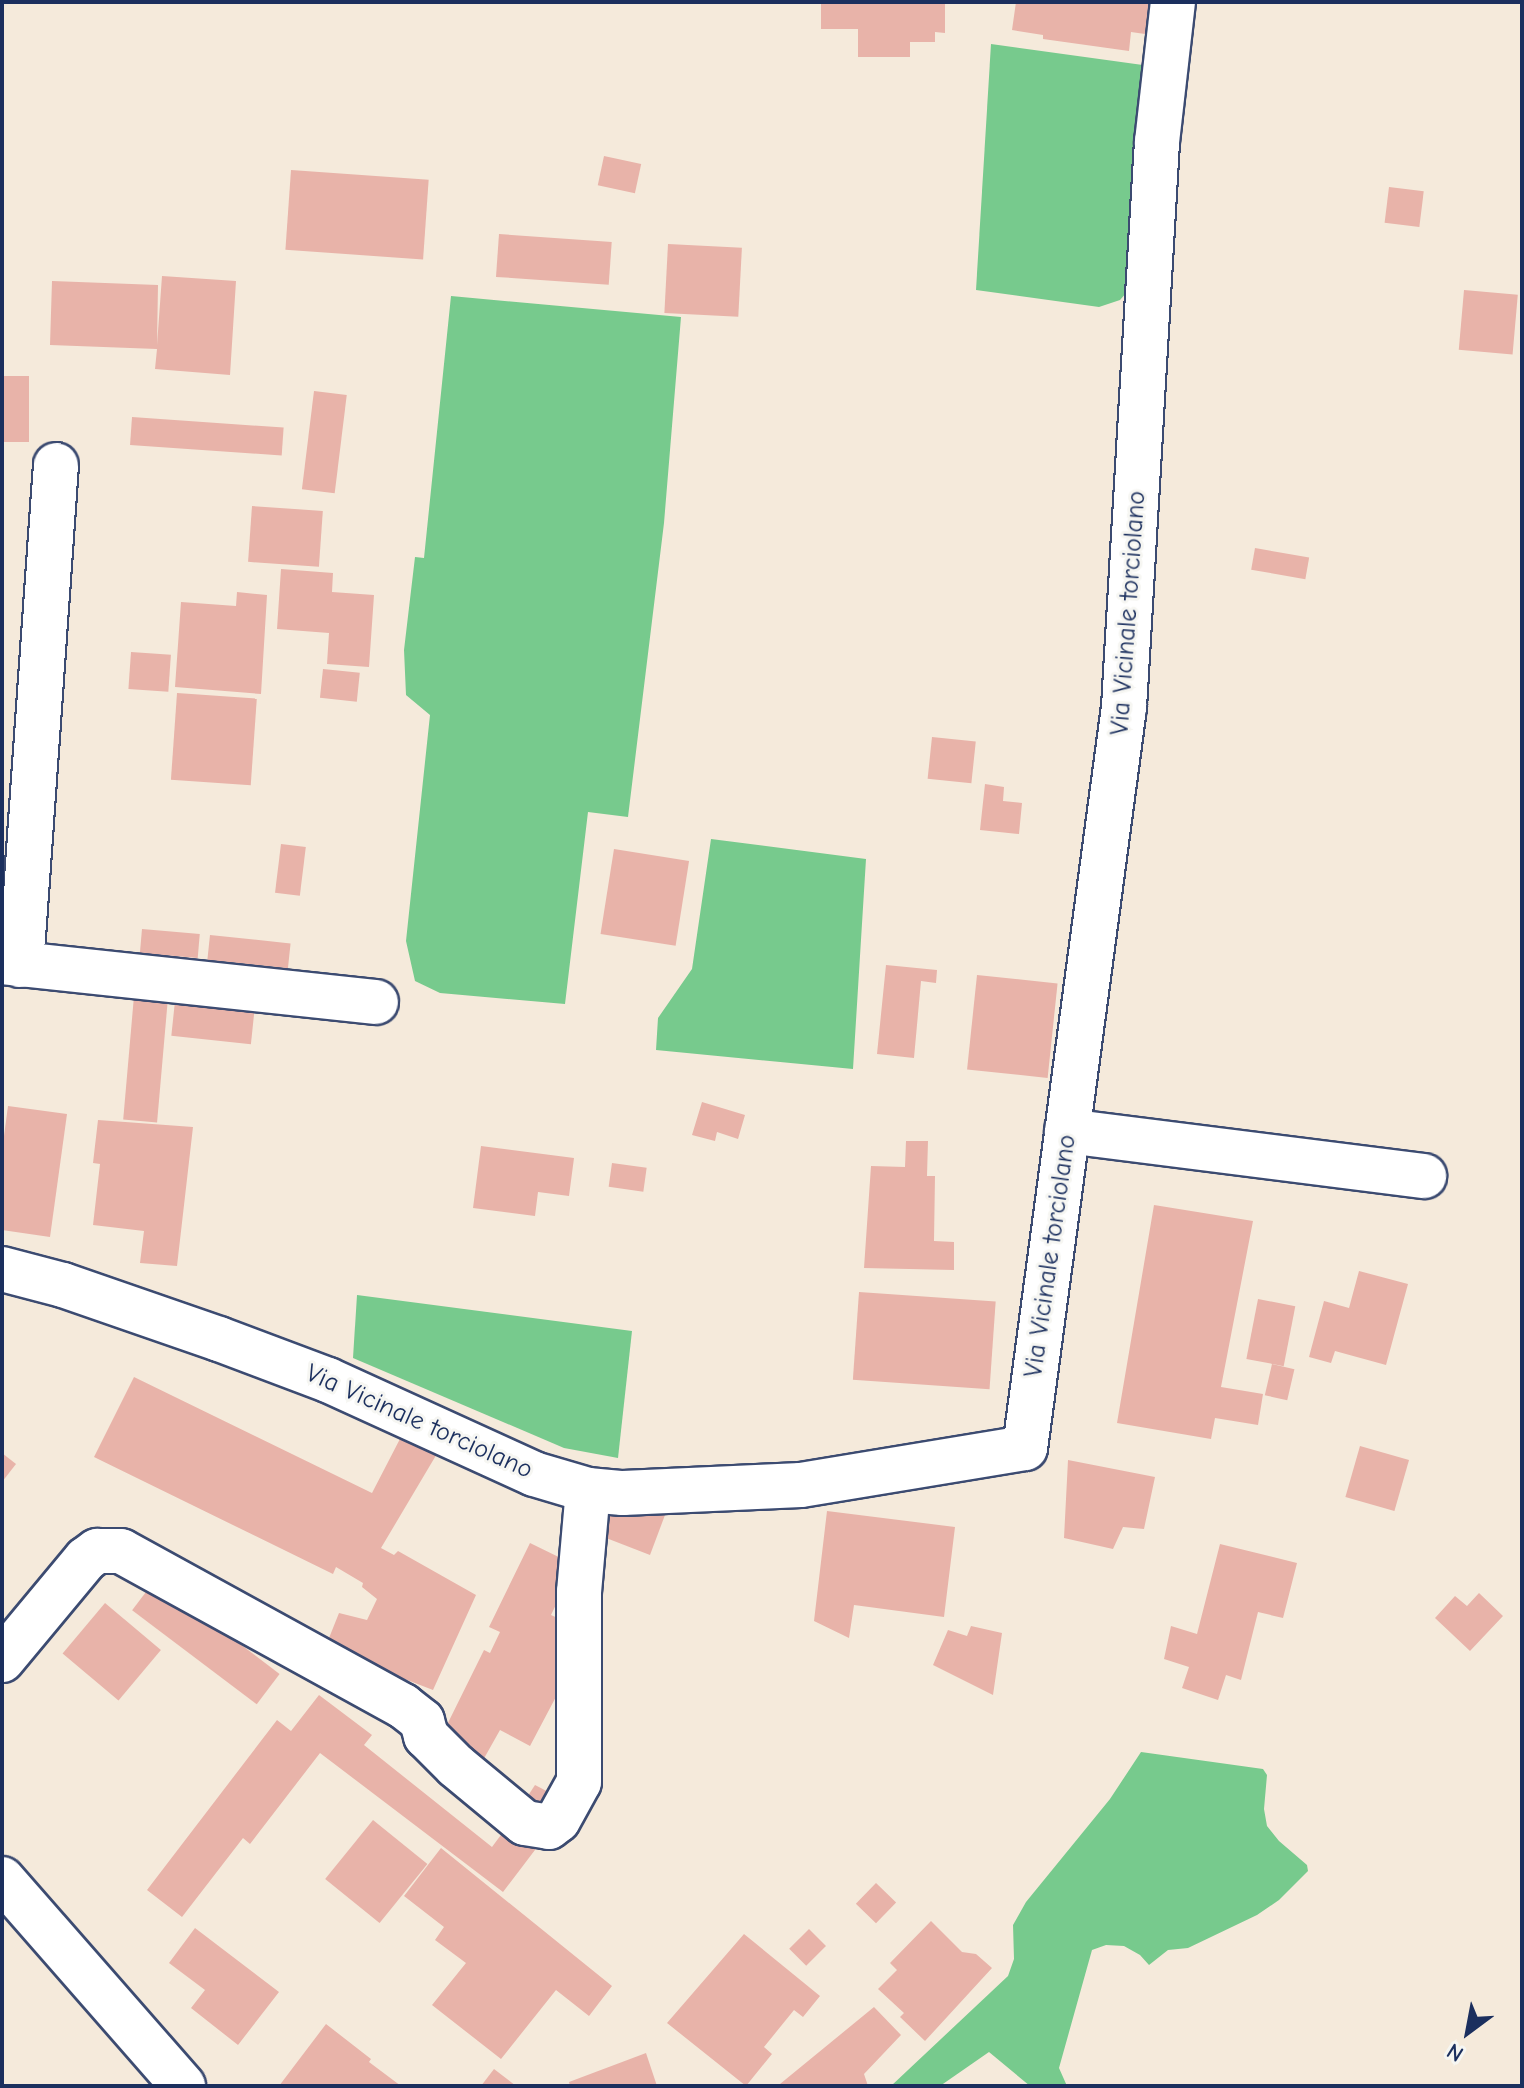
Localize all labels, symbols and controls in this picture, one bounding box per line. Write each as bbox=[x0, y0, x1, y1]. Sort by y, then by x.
street label: Via Vicinale torciolano bbox=[1105, 490, 1153, 736]
street label: Via Vicinale torciolano bbox=[1019, 1133, 1083, 1379]
street label: Via Vicinale torciolano bbox=[301, 1358, 537, 1486]
north arrow bbox=[1428, 1992, 1508, 2072]
text: N bbox=[1442, 2038, 1468, 2067]

